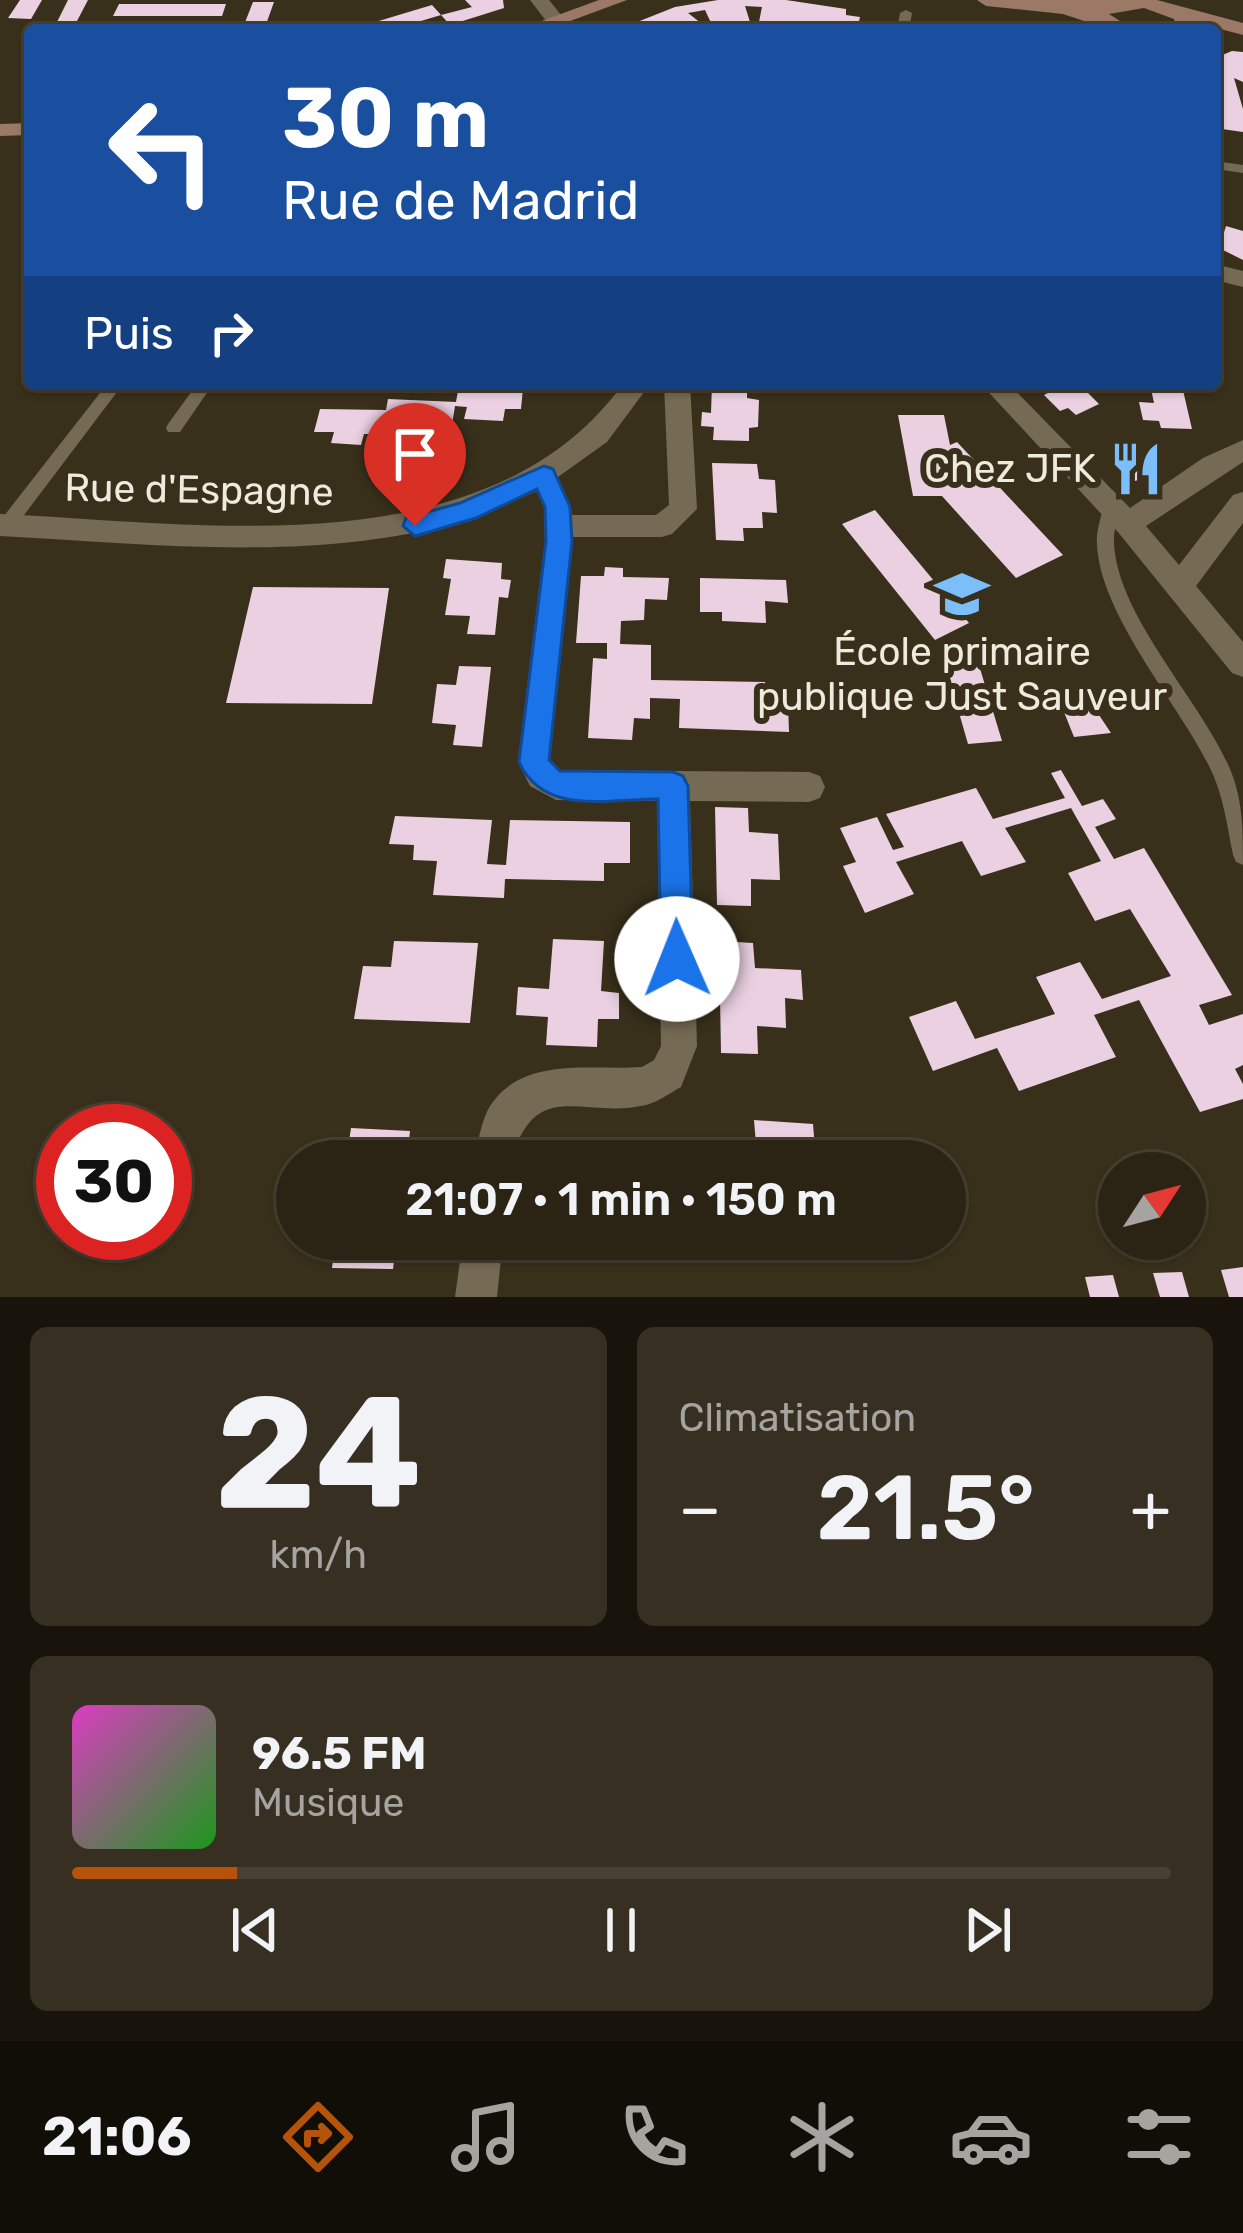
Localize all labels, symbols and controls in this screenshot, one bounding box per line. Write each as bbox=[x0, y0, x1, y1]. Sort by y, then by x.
text: 30 m bbox=[282, 68, 489, 168]
icon: left bbox=[84, 72, 240, 228]
text: Rue de Madrid bbox=[282, 169, 639, 233]
icon: right bbox=[198, 300, 264, 366]
text: Puis bbox=[84, 307, 174, 360]
pin bbox=[364, 403, 466, 526]
icon: arrive bbox=[382, 421, 448, 487]
restaurant icon: Chez JFK bbox=[1107, 440, 1165, 498]
place label: Chez JFK bbox=[924, 446, 1096, 492]
street label: Rue d'Espagne bbox=[64, 465, 334, 515]
school or university icon: École primaire publique Just Sauveur bbox=[933, 565, 991, 623]
place label: École primaire publique Just Sauveur bbox=[757, 629, 1167, 720]
position arrow bbox=[614, 896, 740, 1022]
speed limit sign: 30 bbox=[36, 1104, 192, 1260]
north arrow bbox=[1098, 1152, 1206, 1260]
map controls bbox=[1098, 1152, 1206, 1260]
text: 21:07 · 1 min · 150 m bbox=[405, 1173, 837, 1226]
text: 24 bbox=[215, 1361, 422, 1546]
text: Climatisation bbox=[679, 1395, 916, 1441]
text: 21.5° bbox=[816, 1455, 1035, 1562]
text: − bbox=[679, 1469, 721, 1548]
text: + bbox=[1130, 1469, 1171, 1548]
text: km/h bbox=[270, 1532, 367, 1578]
text: 96.5 FM bbox=[252, 1727, 426, 1780]
text: Musique bbox=[252, 1780, 404, 1826]
icon: previous bbox=[222, 1897, 288, 1963]
icon: pause bbox=[588, 1897, 654, 1963]
icon: next bbox=[955, 1897, 1021, 1963]
icon: directions bbox=[276, 2095, 360, 2179]
icon: music bbox=[444, 2095, 528, 2179]
icon: phone bbox=[612, 2095, 696, 2179]
icon: climate bbox=[780, 2095, 864, 2179]
icon: car bbox=[949, 2095, 1033, 2179]
icon: filters bbox=[1117, 2095, 1201, 2179]
text: 21:06 bbox=[42, 2105, 192, 2169]

